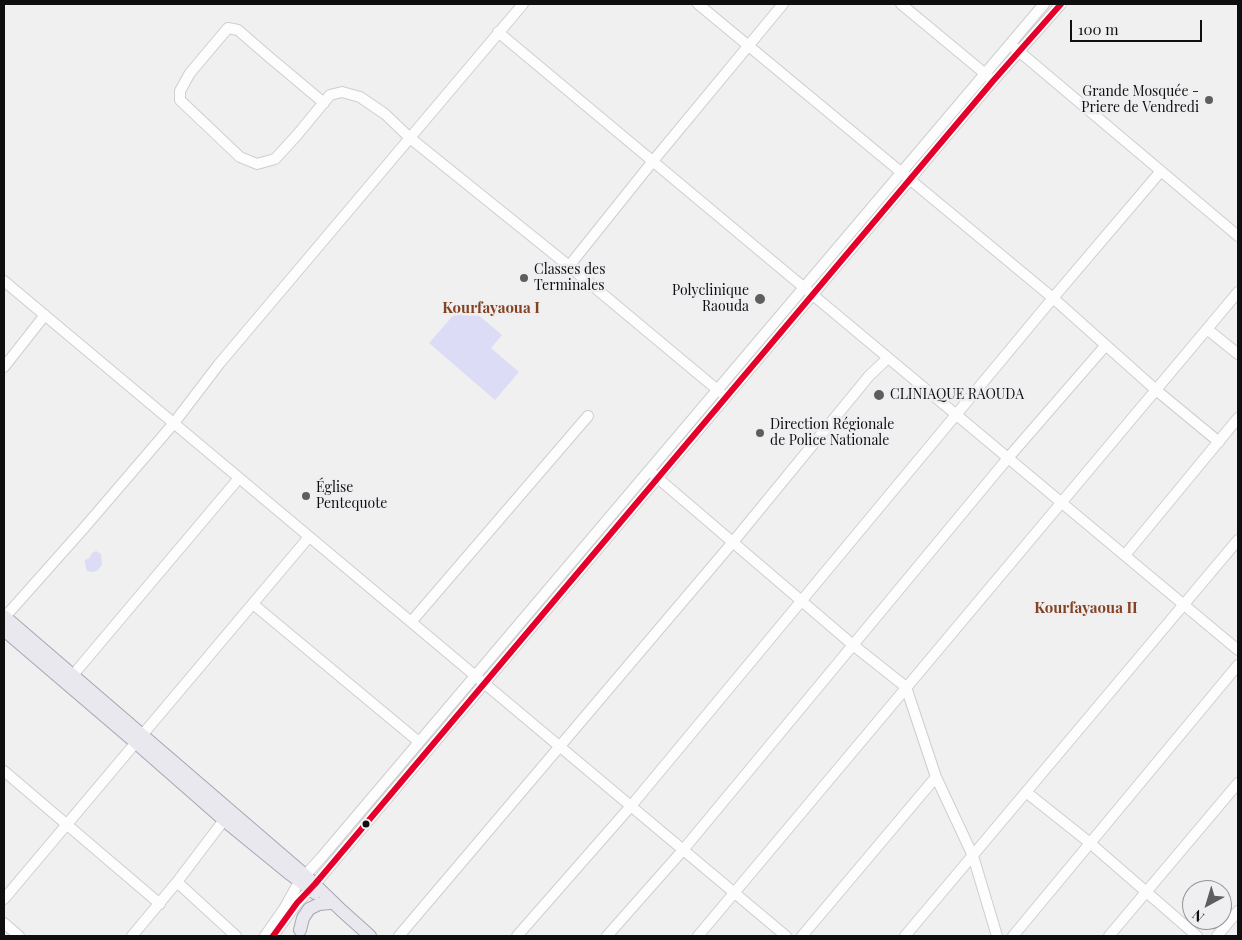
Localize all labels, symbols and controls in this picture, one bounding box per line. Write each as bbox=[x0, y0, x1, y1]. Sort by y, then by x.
scale bar bbox=[1072, 10, 1204, 42]
text: 100 m bbox=[1078, 19, 1119, 39]
place label: Grande Mosquée - Priere de Vendredi bbox=[1081, 84, 1199, 116]
marker: Grande Mosquée - Priere de Vendredi bbox=[1203, 94, 1215, 106]
place label: Classes des Terminales bbox=[534, 262, 605, 294]
marker: Classes des Terminales bbox=[518, 272, 530, 284]
place label: Polyclinique Raouda bbox=[672, 283, 749, 316]
marker: Polyclinique Raouda bbox=[753, 292, 767, 306]
district label: Kourfayaoua I bbox=[442, 299, 540, 317]
place label: CLINIAQUE RAOUDA bbox=[890, 387, 1024, 403]
marker: CLINIAQUE RAOUDA bbox=[872, 388, 886, 402]
place label: Direction Régionale de Police Nationale bbox=[770, 417, 894, 450]
marker: Direction Régionale de Police Nationale bbox=[754, 427, 766, 439]
place label: Église Pentequote bbox=[316, 480, 387, 512]
marker: Église Pentequote bbox=[300, 490, 312, 502]
district label: Kourfayaoua II bbox=[1034, 599, 1138, 617]
unlabelled marker bbox=[361, 819, 371, 829]
north arrow bbox=[1182, 880, 1232, 930]
text: N bbox=[1188, 906, 1208, 927]

